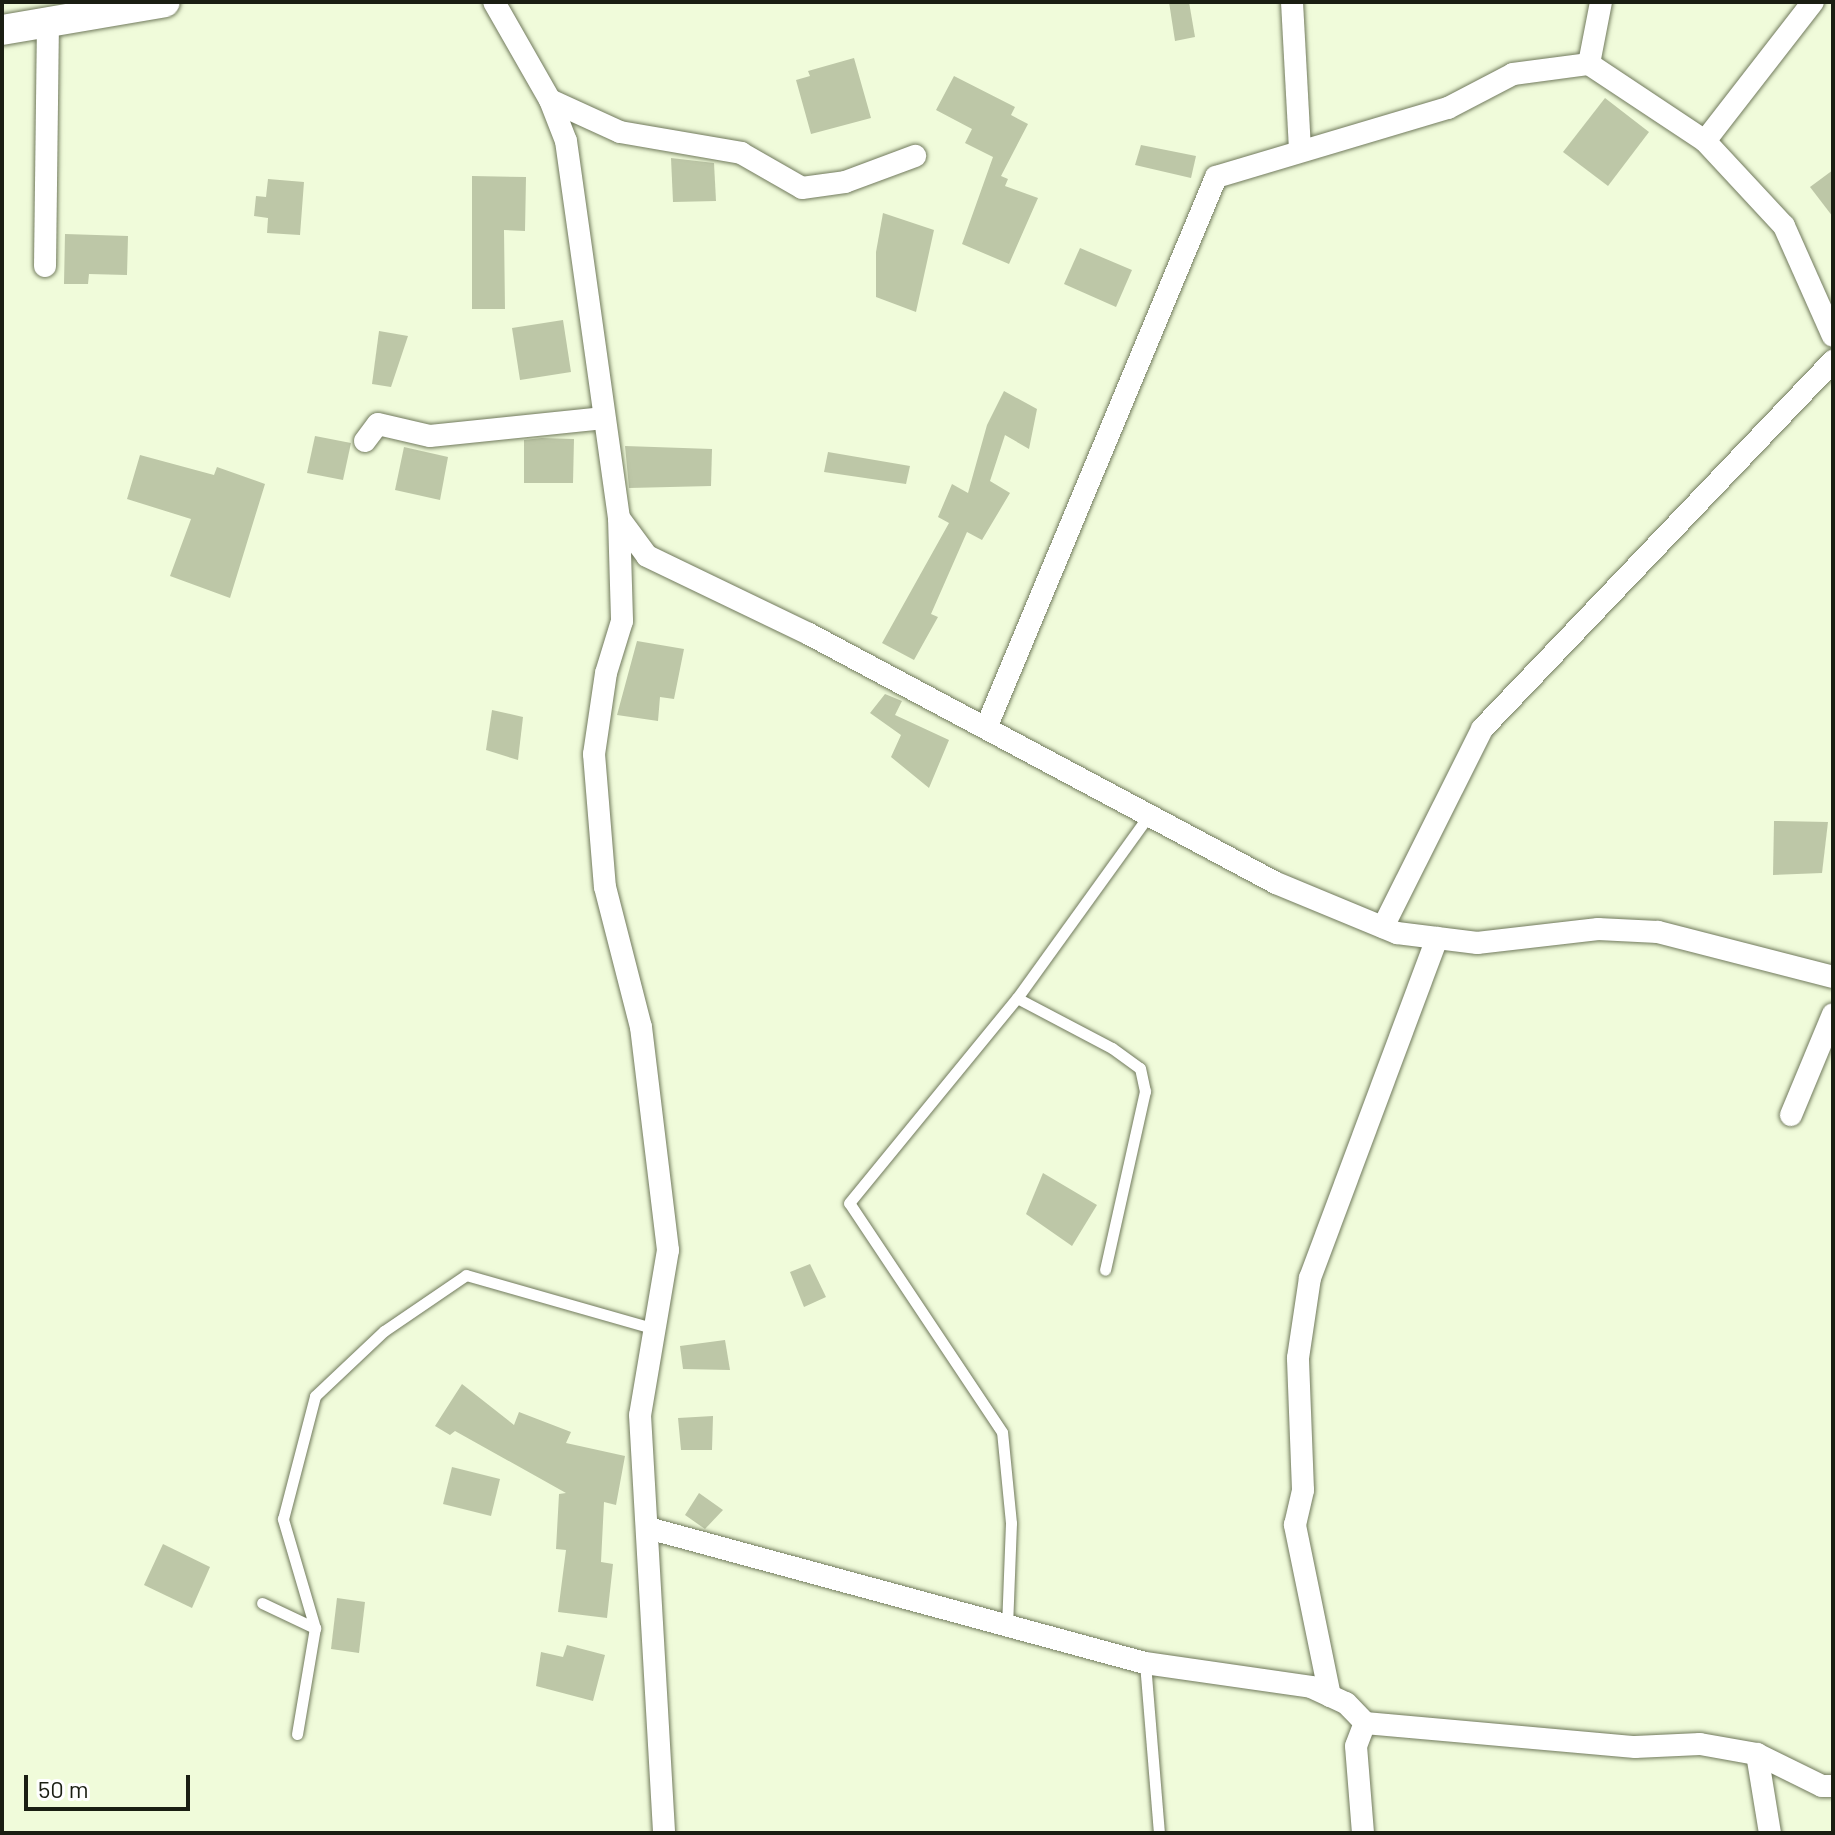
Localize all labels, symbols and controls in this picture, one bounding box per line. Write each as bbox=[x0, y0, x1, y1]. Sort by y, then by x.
scale bar bbox=[28, 1759, 194, 1809]
text: 50 m bbox=[38, 1774, 89, 1803]

